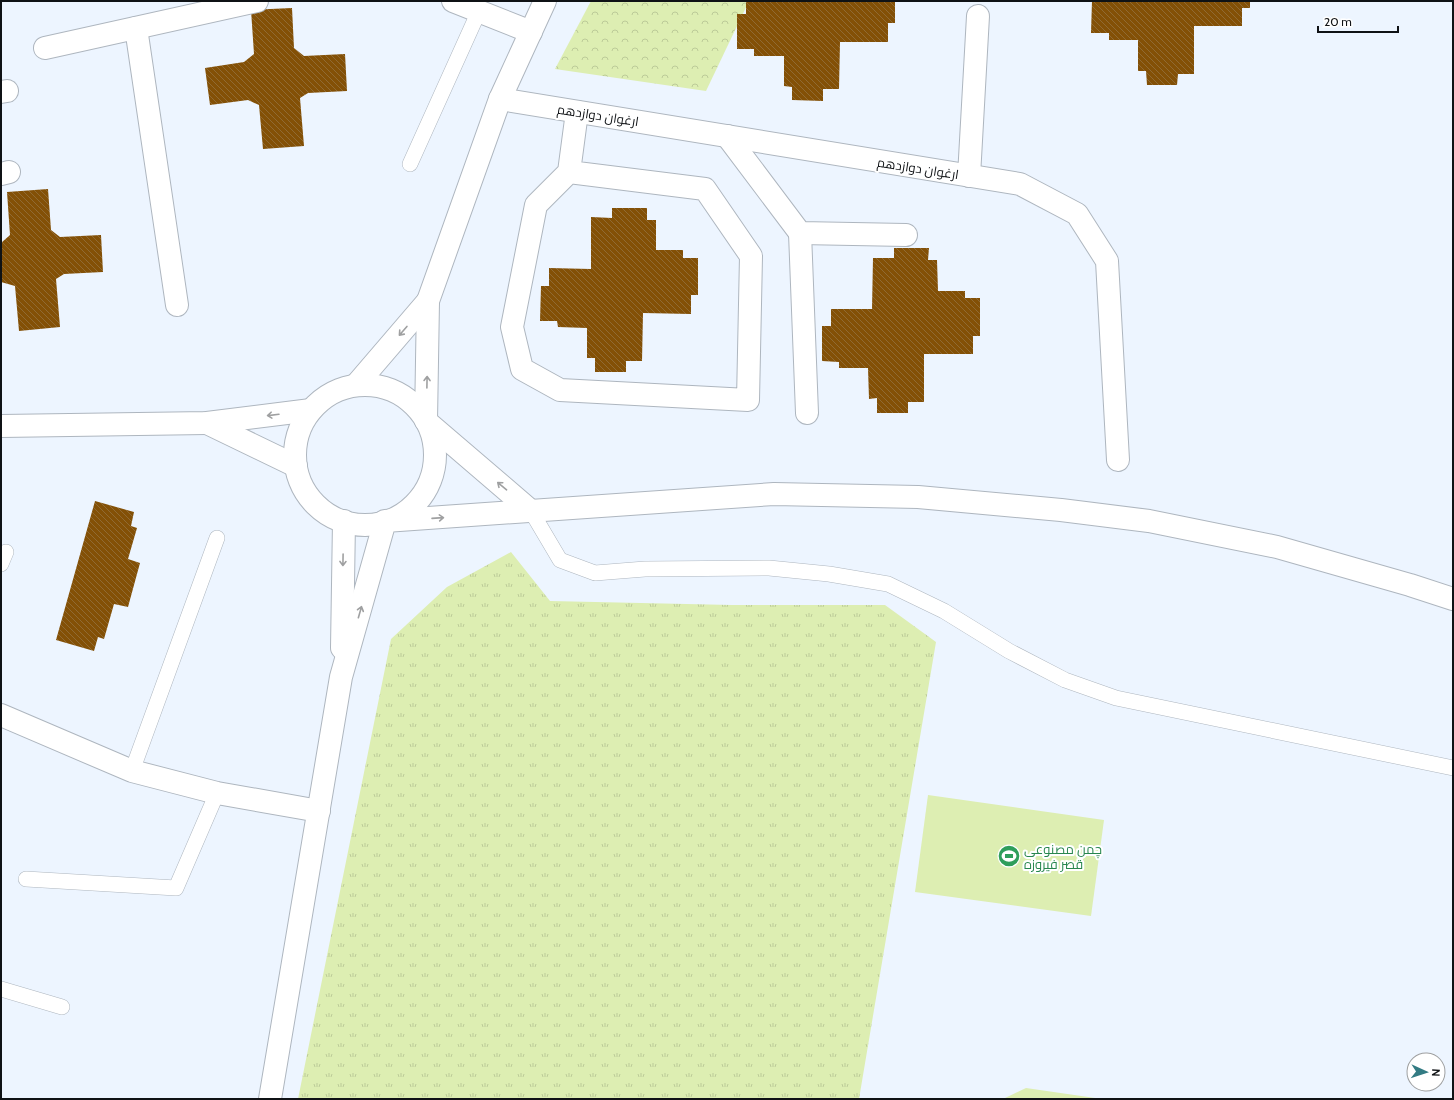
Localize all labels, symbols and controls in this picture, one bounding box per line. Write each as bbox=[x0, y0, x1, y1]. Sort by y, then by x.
scale bar bbox=[1318, 8, 1398, 34]
text: 20 m bbox=[1324, 14, 1352, 29]
street label: ارغوان دوازدهم bbox=[556, 101, 640, 131]
street label: ارغوان دوازدهم bbox=[876, 154, 960, 184]
one-way arrow bbox=[398, 325, 407, 336]
one-way arrow bbox=[423, 376, 431, 389]
one-way arrow bbox=[267, 411, 280, 419]
one-way arrow bbox=[496, 481, 507, 490]
one-way arrow bbox=[431, 514, 444, 521]
one-way arrow bbox=[339, 553, 347, 566]
one-way arrow bbox=[357, 606, 364, 619]
place label: چمن مصنوعی قصر فیروزه bbox=[1024, 841, 1102, 872]
sports icon: چمن مصنوعی قصر فیروزه bbox=[996, 843, 1022, 869]
north arrow bbox=[1406, 1052, 1446, 1092]
text: N bbox=[1429, 1068, 1443, 1077]

